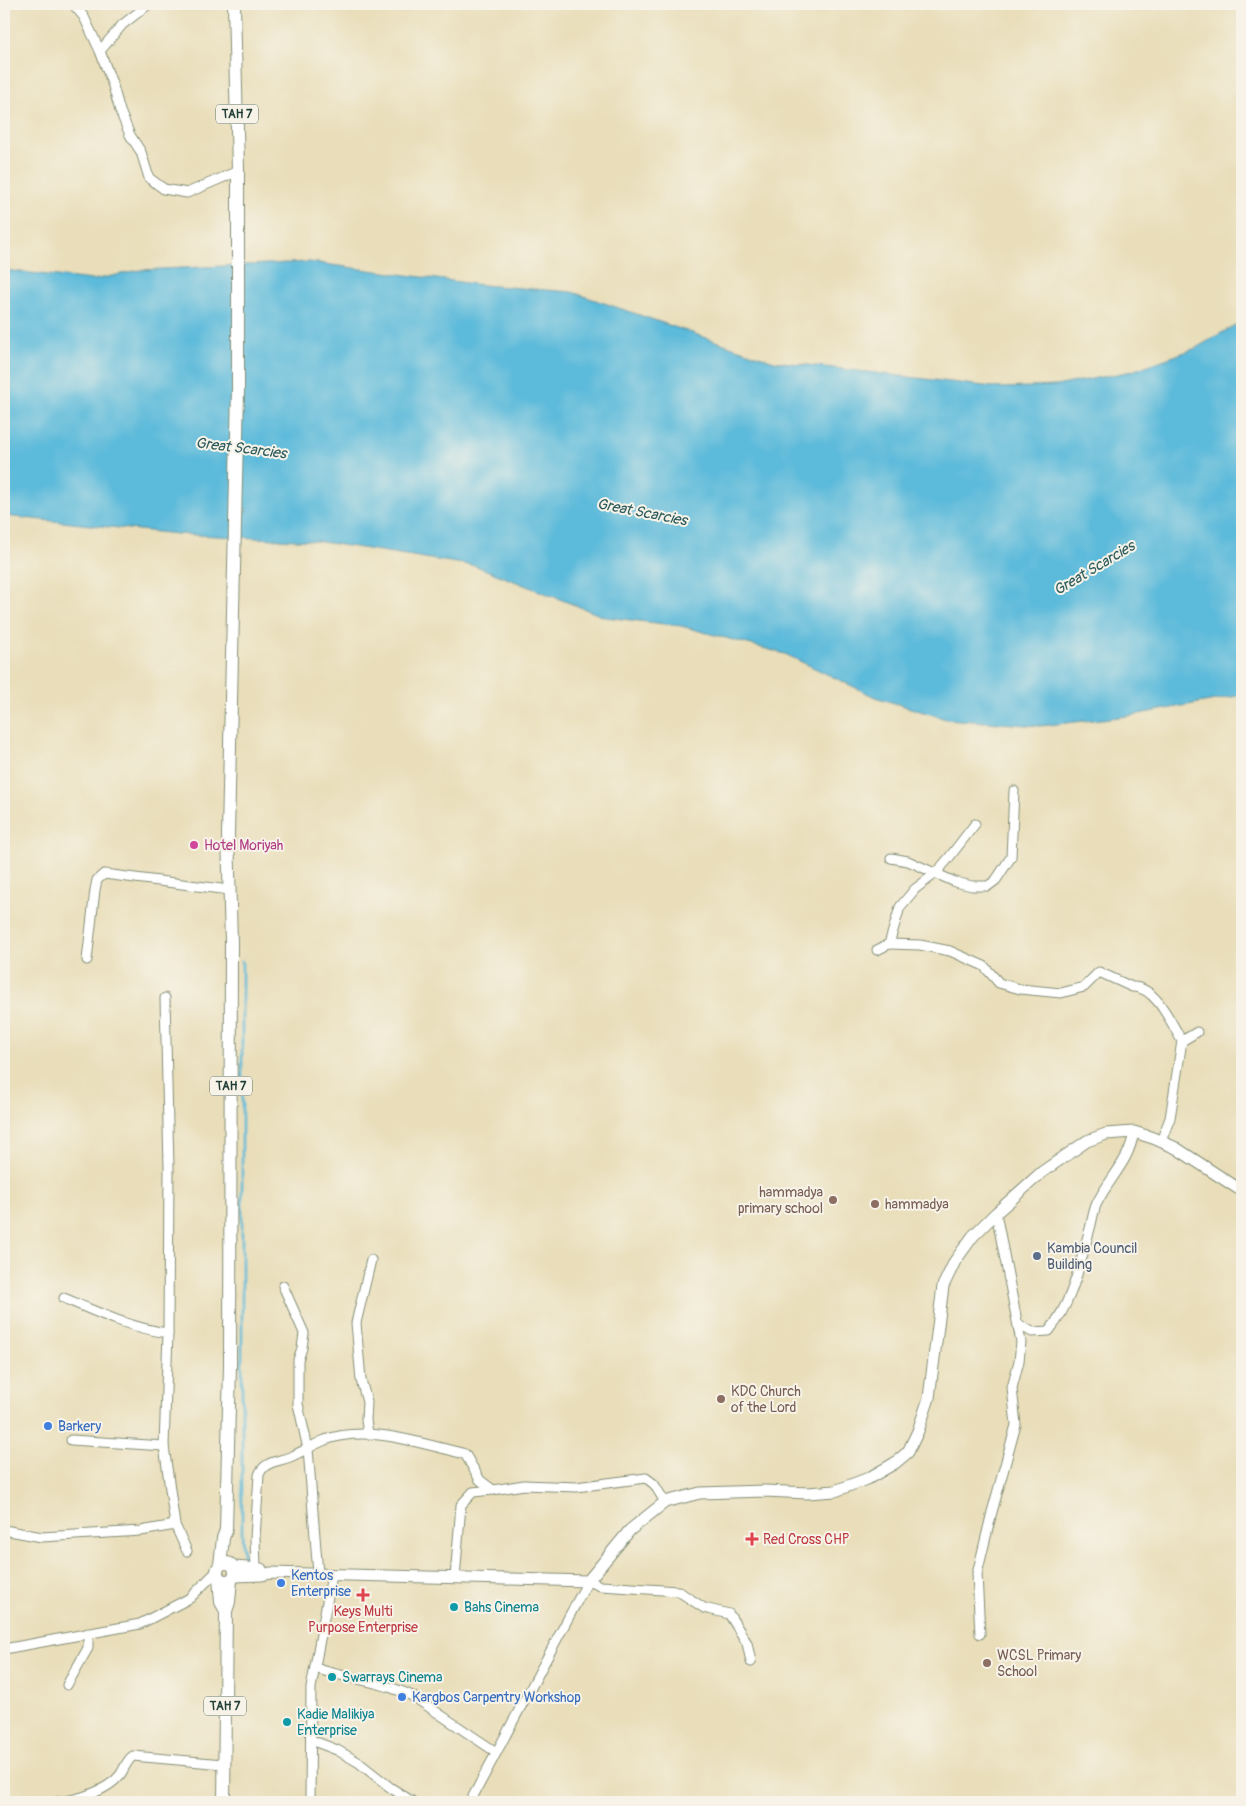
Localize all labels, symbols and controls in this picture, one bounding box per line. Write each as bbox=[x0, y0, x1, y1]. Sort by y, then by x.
road number: TAH 7 bbox=[216, 105, 258, 124]
water label: Great Scarcies bbox=[194, 434, 290, 464]
water label: Great Scarcies bbox=[595, 494, 691, 531]
water label: Great Scarcies bbox=[1050, 536, 1140, 600]
place label: Hotel Moriyah bbox=[204, 837, 283, 854]
marker: Hotel Moriyah bbox=[188, 839, 200, 851]
road number: TAH 7 bbox=[210, 1076, 252, 1096]
place label: hammadya primary school bbox=[738, 1184, 823, 1217]
marker: hammadya primary school bbox=[827, 1194, 839, 1206]
place label: hammadya bbox=[885, 1196, 949, 1213]
marker: hammadya bbox=[869, 1198, 881, 1210]
place label: Kambia Council Building bbox=[1047, 1240, 1137, 1273]
marker: Kambia Council Building bbox=[1031, 1250, 1043, 1262]
place label: KDC Church of the Lord bbox=[731, 1383, 801, 1416]
marker: KDC Church of the Lord bbox=[715, 1393, 727, 1405]
place label: Barkery bbox=[58, 1418, 101, 1435]
marker: Barkery bbox=[42, 1420, 54, 1432]
place label: Red Cross CHP bbox=[763, 1531, 850, 1548]
marker: Red Cross CHP bbox=[745, 1532, 759, 1546]
place label: Kentos Enterprise bbox=[291, 1567, 351, 1600]
marker: Kentos Enterprise bbox=[275, 1577, 287, 1589]
marker: Keys Multi Purpose Enterprise bbox=[357, 1589, 369, 1601]
place label: Bahs Cinema bbox=[464, 1599, 539, 1616]
marker: Bahs Cinema bbox=[448, 1601, 460, 1613]
place label: Keys Multi Purpose Enterprise bbox=[308, 1603, 418, 1636]
place label: WCSL Primary School bbox=[997, 1647, 1081, 1680]
marker: WCSL Primary School bbox=[981, 1657, 993, 1669]
place label: Swarrays Cinema bbox=[342, 1669, 443, 1686]
marker: Swarrays Cinema bbox=[326, 1671, 338, 1683]
place label: Kargbos Carpentry Workshop bbox=[412, 1689, 581, 1706]
marker: Kargbos Carpentry Workshop bbox=[396, 1691, 408, 1703]
road number: TAH 7 bbox=[204, 1696, 246, 1715]
place label: Kadie Malikiya Enterprise bbox=[297, 1706, 374, 1739]
marker: Kadie Malikiya Enterprise bbox=[281, 1716, 293, 1728]

